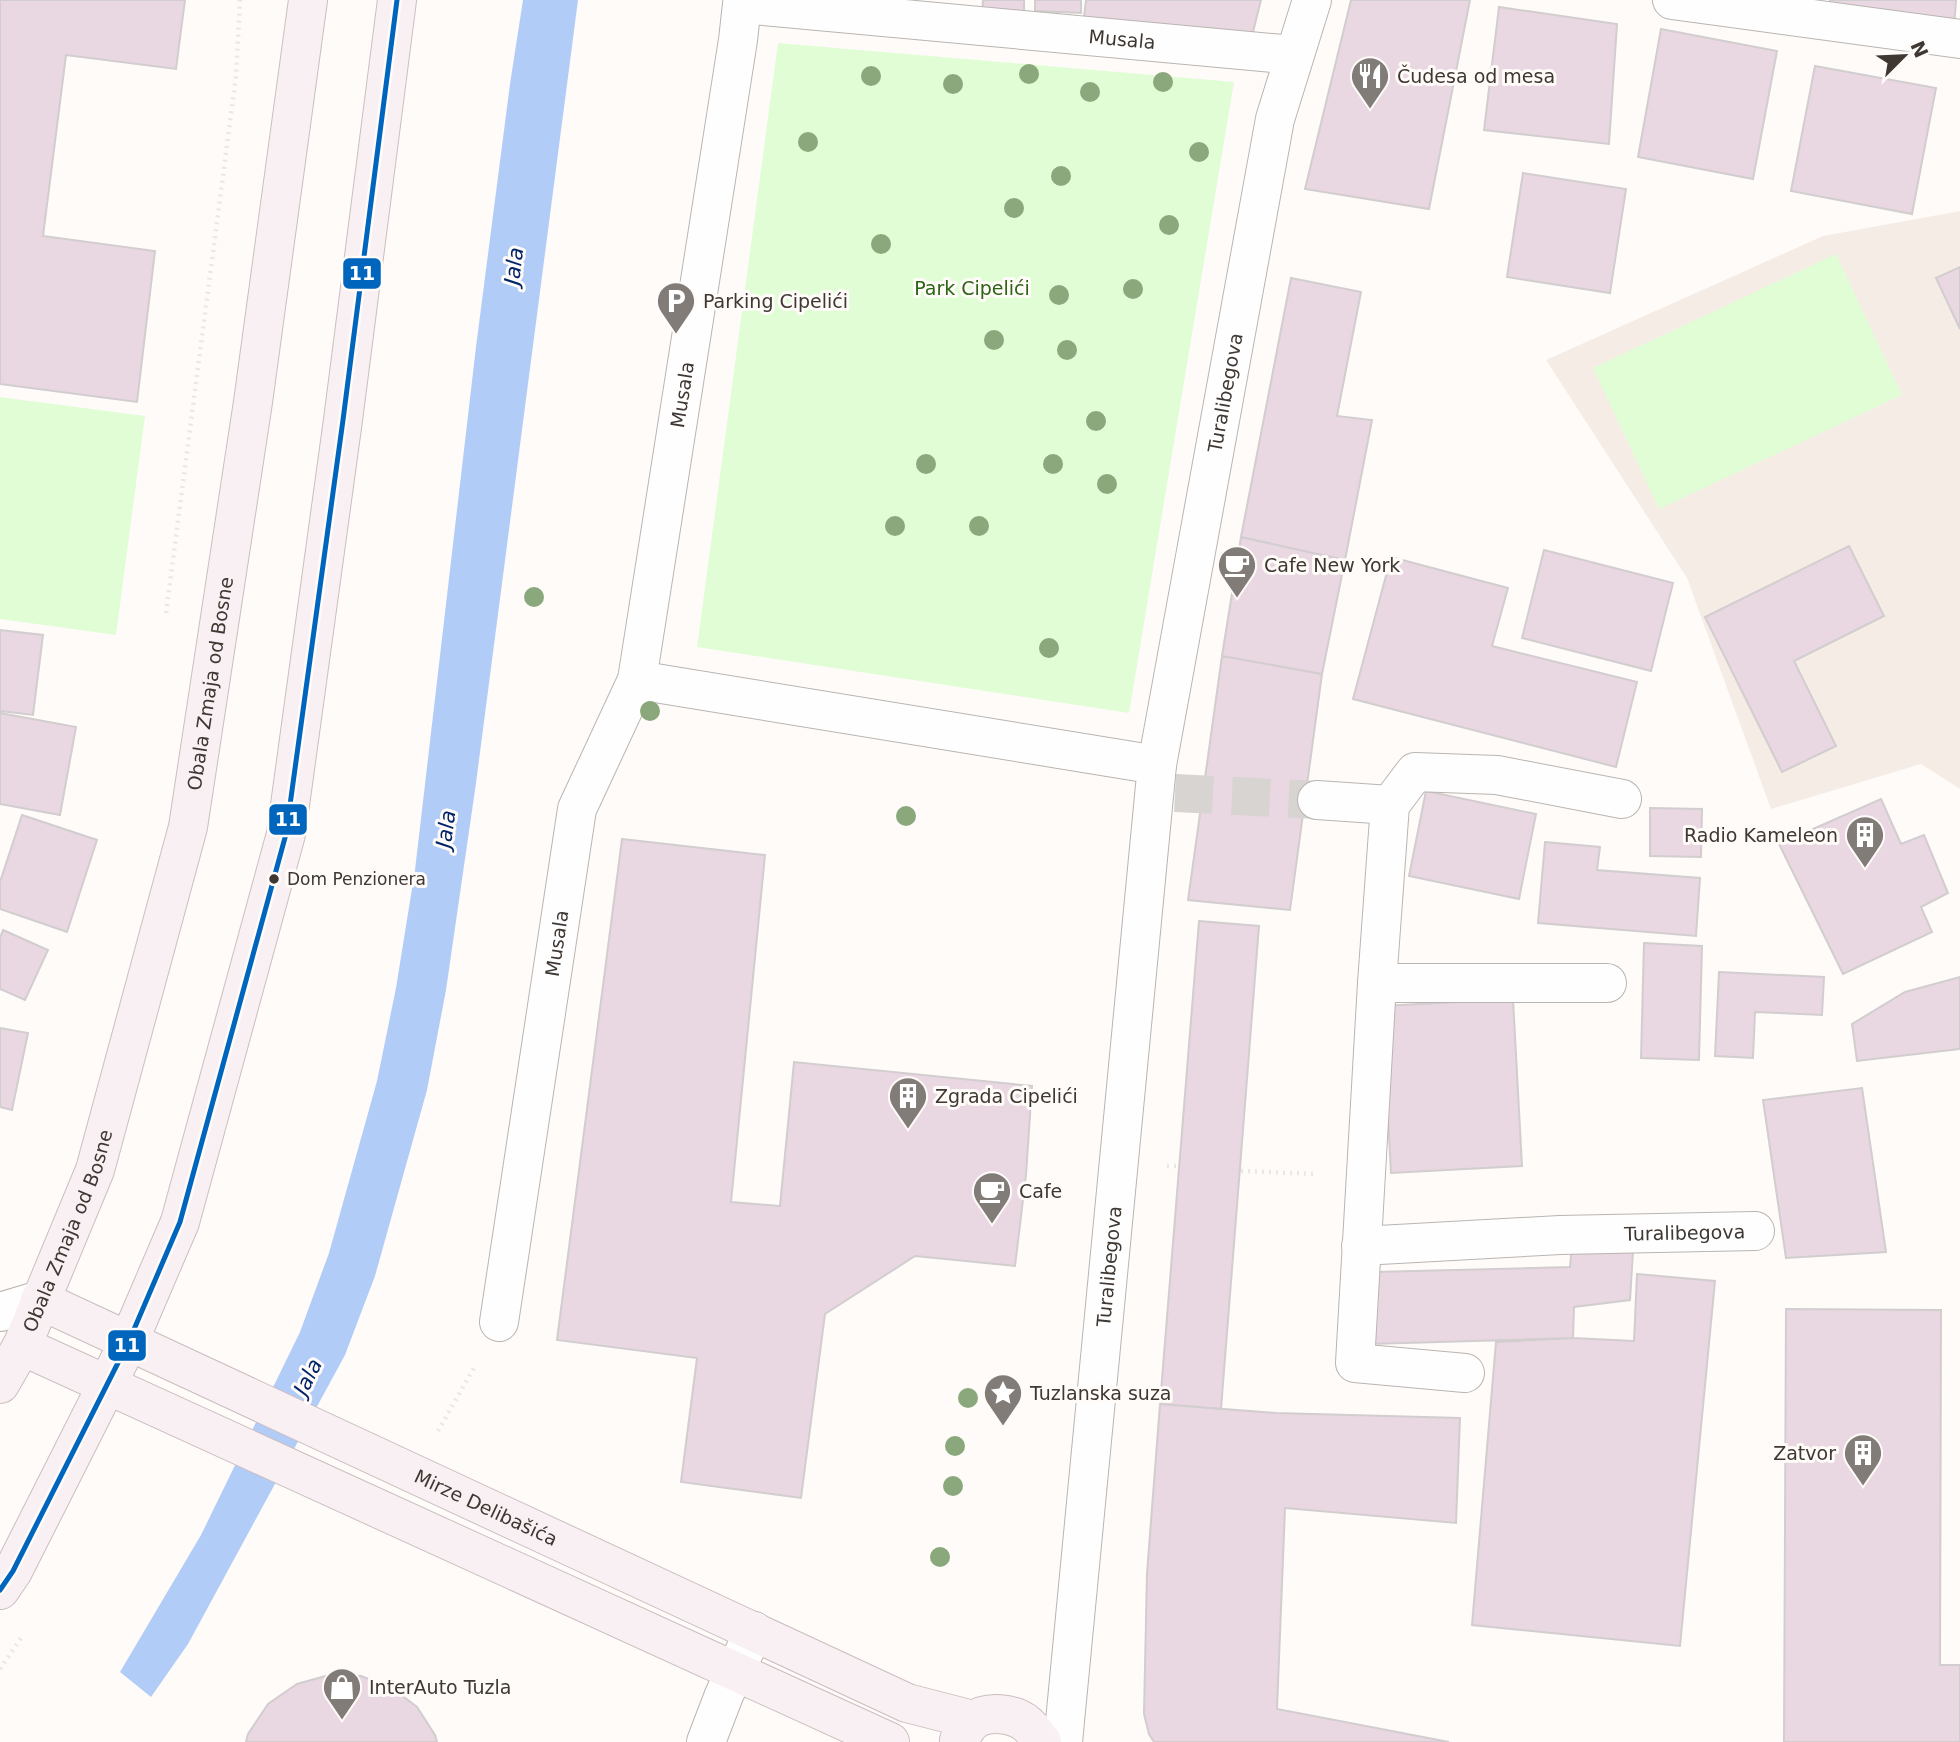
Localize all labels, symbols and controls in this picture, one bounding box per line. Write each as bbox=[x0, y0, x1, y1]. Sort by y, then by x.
north arrow bbox=[1869, 21, 1939, 91]
street label: Musala bbox=[1088, 25, 1156, 53]
text: N bbox=[1906, 37, 1933, 61]
restaurant icon: Čudesa od mesa bbox=[1349, 55, 1391, 110]
place label: Čudesa od mesa bbox=[1397, 64, 1555, 87]
water label: Jala bbox=[499, 246, 528, 290]
line badge: 11 bbox=[342, 257, 382, 290]
text: 11 bbox=[349, 262, 375, 284]
park label: Park Cipelići bbox=[914, 277, 1030, 299]
parking icon: Parking Cipelići bbox=[655, 280, 697, 335]
place label: Parking Cipelići bbox=[703, 290, 848, 312]
street label: Turalibegova bbox=[1203, 331, 1247, 455]
street label: Musala bbox=[666, 360, 698, 429]
cafe icon: Cafe New York bbox=[1216, 544, 1258, 599]
place label: Cafe New York bbox=[1264, 554, 1400, 576]
street label: Obala Zmaja od Bosne bbox=[183, 575, 237, 792]
line badge: 11 bbox=[268, 803, 308, 836]
text: 11 bbox=[275, 808, 301, 830]
water label: Jala bbox=[431, 809, 461, 853]
building icon: Radio Kameleon bbox=[1844, 814, 1886, 869]
place label: Radio Kameleon bbox=[1684, 824, 1838, 846]
place label: Dom Penzionera bbox=[287, 869, 426, 889]
marker: Dom Penzionera bbox=[267, 872, 281, 886]
street label: Musala bbox=[541, 909, 572, 978]
building icon: Zgrada Cipelići bbox=[887, 1075, 929, 1130]
place label: Zgrada Cipelići bbox=[935, 1085, 1078, 1107]
street label: Obala Zmaja od Bosne bbox=[18, 1127, 116, 1335]
cafe icon: Cafe bbox=[971, 1170, 1013, 1225]
place label: Cafe bbox=[1019, 1180, 1062, 1202]
street label: Turalibegova bbox=[1092, 1205, 1126, 1329]
street label: Turalibegova bbox=[1623, 1220, 1745, 1245]
line badge: 11 bbox=[107, 1329, 147, 1362]
text: 11 bbox=[114, 1334, 140, 1356]
water label: Jala bbox=[287, 1355, 327, 1403]
place icon: Tuzlanska suza bbox=[982, 1372, 1024, 1427]
place label: Tuzlanska suza bbox=[1029, 1382, 1172, 1404]
building icon: Zatvor bbox=[1842, 1432, 1884, 1487]
place label: Zatvor bbox=[1773, 1442, 1836, 1464]
street label: Mirze Delibašića bbox=[411, 1465, 561, 1550]
shop icon: InterAuto Tuzla bbox=[321, 1666, 363, 1721]
place label: InterAuto Tuzla bbox=[369, 1676, 511, 1698]

